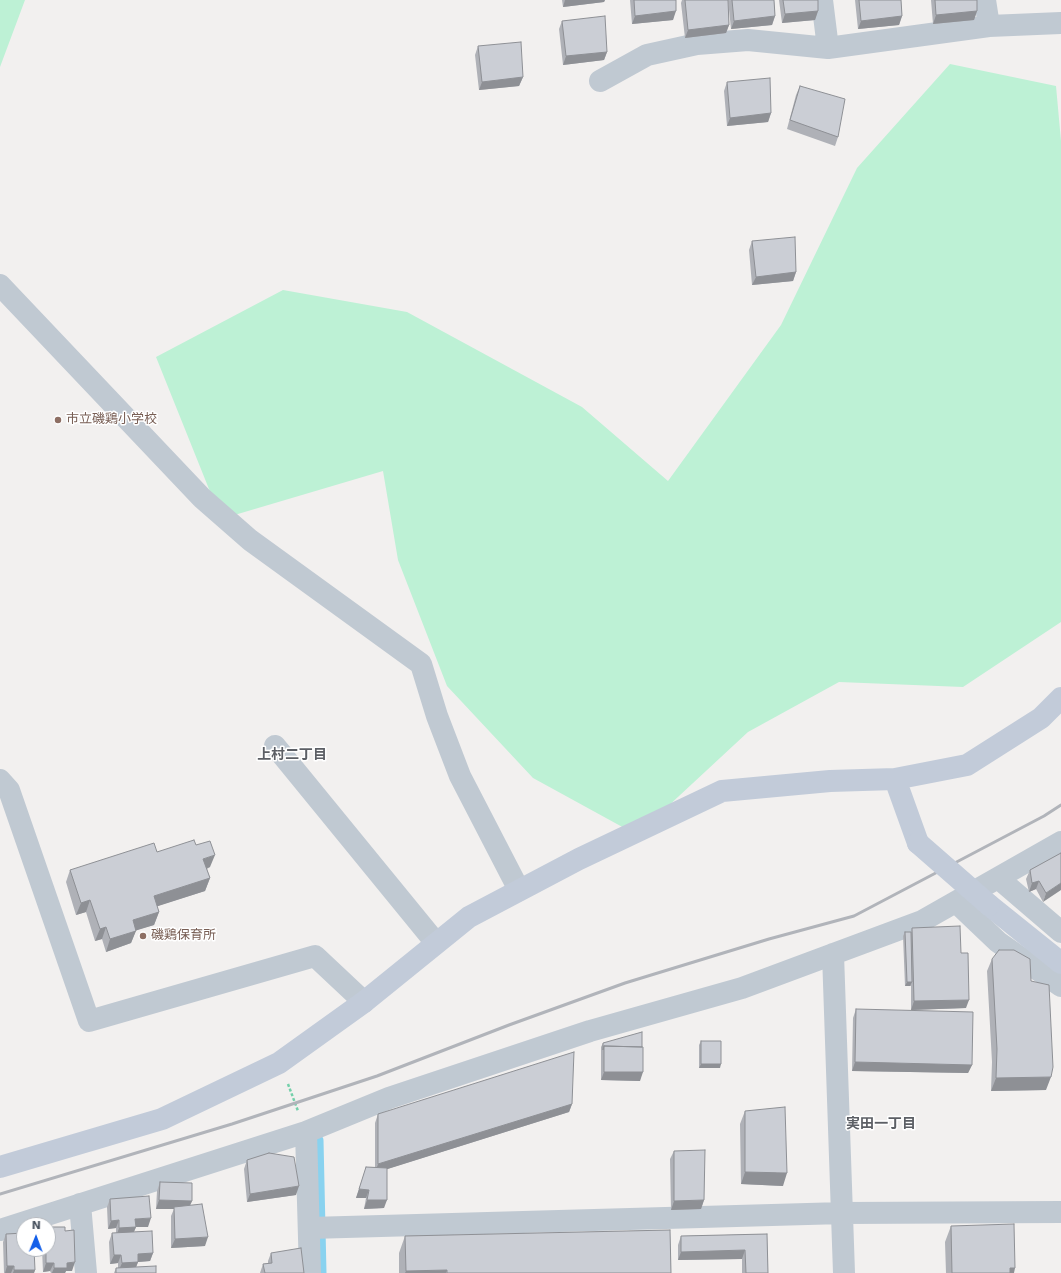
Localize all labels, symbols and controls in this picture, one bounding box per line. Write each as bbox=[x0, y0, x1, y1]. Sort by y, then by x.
place label: 市立磯鶏小学校 bbox=[66, 412, 157, 428]
marker: 市立磯鶏小学校 bbox=[53, 415, 63, 425]
district label: 上村二丁目 bbox=[257, 747, 327, 763]
place label: 磯鶏保育所 bbox=[151, 928, 216, 944]
marker: 磯鶏保育所 bbox=[138, 931, 148, 941]
district label: 実田一丁目 bbox=[846, 1116, 916, 1132]
north arrow bbox=[16, 1217, 56, 1257]
text: N bbox=[31, 1219, 41, 1232]

